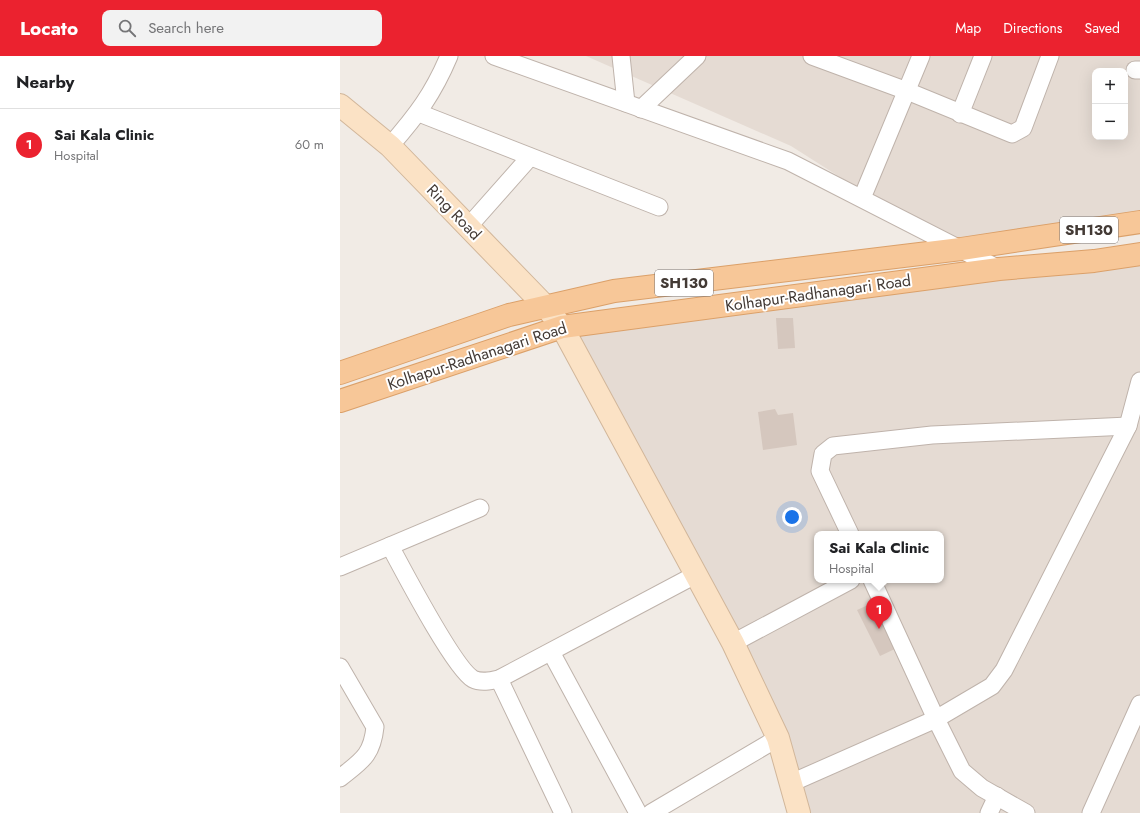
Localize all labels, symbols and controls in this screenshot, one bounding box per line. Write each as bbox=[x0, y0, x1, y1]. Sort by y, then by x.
search box bbox=[102, 10, 382, 46]
text: Locato bbox=[20, 15, 78, 42]
icon: search bbox=[116, 17, 138, 39]
text: Search here bbox=[148, 17, 224, 39]
text: Map bbox=[955, 18, 981, 38]
text: Directions bbox=[1003, 18, 1063, 38]
text: Saved bbox=[1085, 18, 1120, 38]
map controls bbox=[1092, 68, 1128, 140]
button: + bbox=[1092, 68, 1128, 104]
text: Nearby bbox=[16, 70, 74, 94]
button: − bbox=[1092, 104, 1128, 140]
text: Sai Kala Clinic bbox=[54, 124, 154, 146]
text: 1 bbox=[26, 135, 32, 154]
text: 60 m bbox=[295, 135, 324, 154]
text: Hospital bbox=[54, 146, 99, 165]
street label: Ring Road bbox=[421, 179, 487, 245]
road number: SH130 bbox=[1060, 217, 1118, 243]
street label: Kolhapur-Radhanagari Road bbox=[724, 269, 912, 317]
road number: SH130 bbox=[655, 270, 713, 296]
street label: Kolhapur-Radhanagari Road bbox=[384, 316, 570, 396]
your location bbox=[782, 507, 802, 527]
popup bbox=[814, 531, 944, 583]
text: Sai Kala Clinic bbox=[829, 537, 929, 559]
text: Hospital bbox=[829, 559, 874, 578]
pin: 1 bbox=[866, 596, 892, 629]

